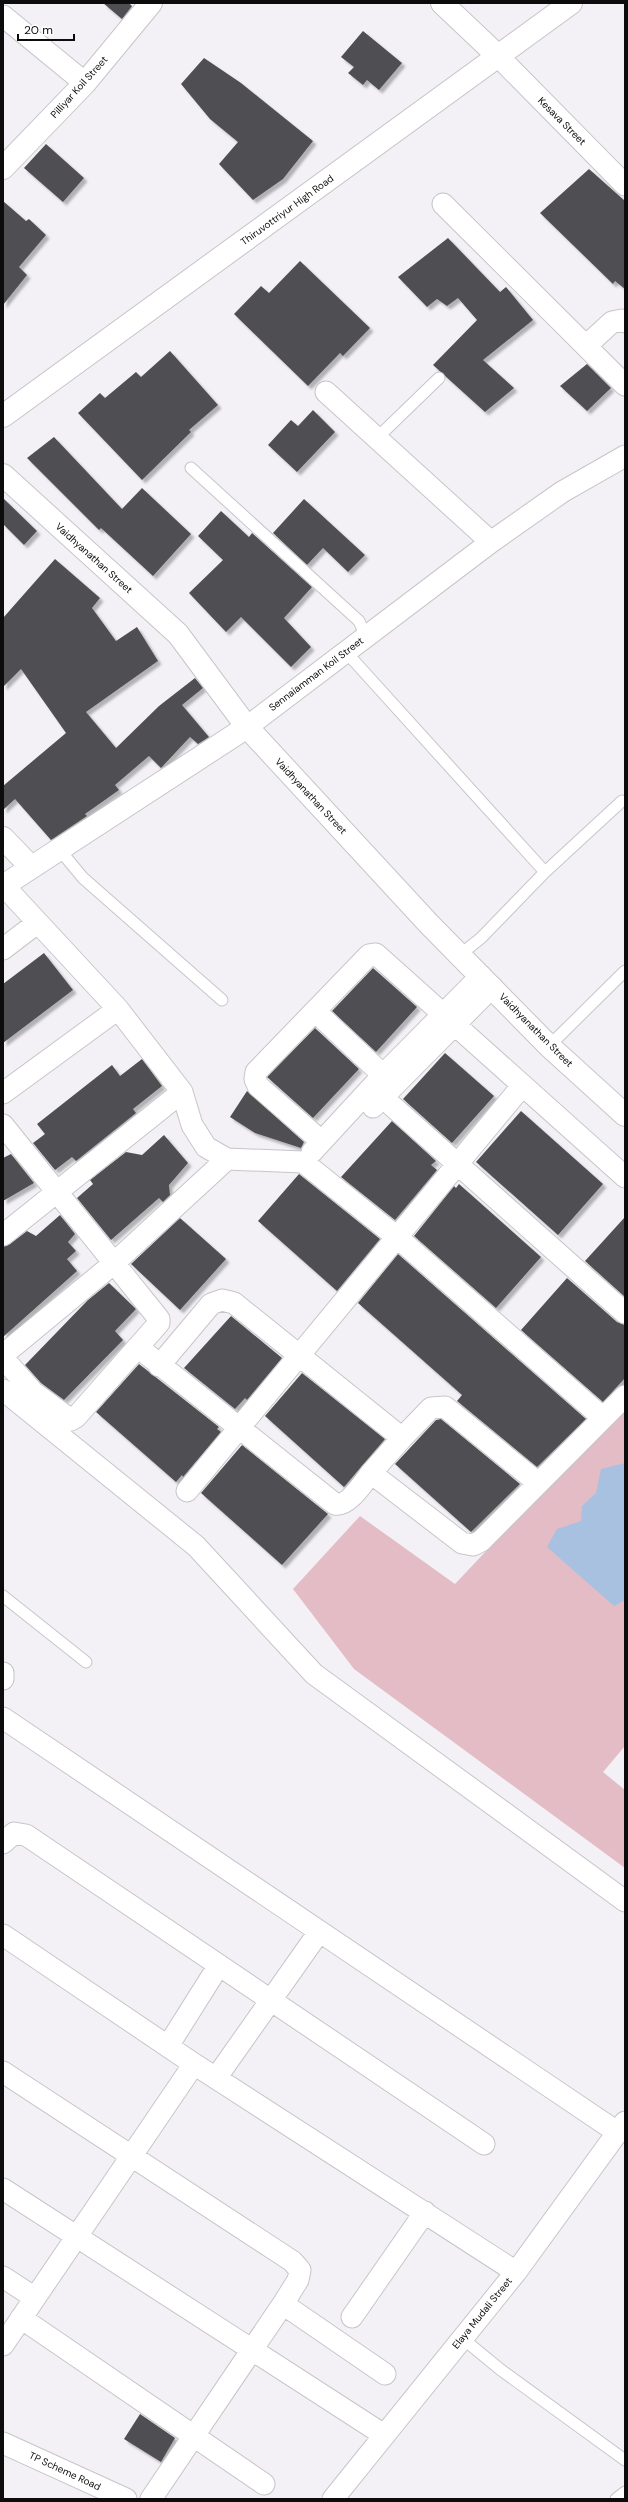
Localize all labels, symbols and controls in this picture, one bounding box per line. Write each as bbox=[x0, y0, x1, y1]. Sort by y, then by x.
scale bar bbox=[18, 16, 74, 42]
text: 20 m bbox=[24, 22, 53, 38]
street label: Pilliyar Koil Street bbox=[48, 53, 110, 121]
street label: Kesava Street bbox=[535, 94, 589, 148]
street label: Thiruvottriyur High Road bbox=[238, 172, 336, 248]
street label: Vaidhyanathan Street bbox=[53, 520, 135, 596]
street label: Sennaiamman Koil Street bbox=[266, 634, 366, 714]
street label: Vaidhyanathan Street bbox=[272, 755, 350, 837]
street label: Vaidhyanathan Street bbox=[496, 990, 576, 1070]
street label: Elaya Mudali Street bbox=[449, 2275, 515, 2351]
street label: TP Scheme Road bbox=[27, 2449, 103, 2493]

